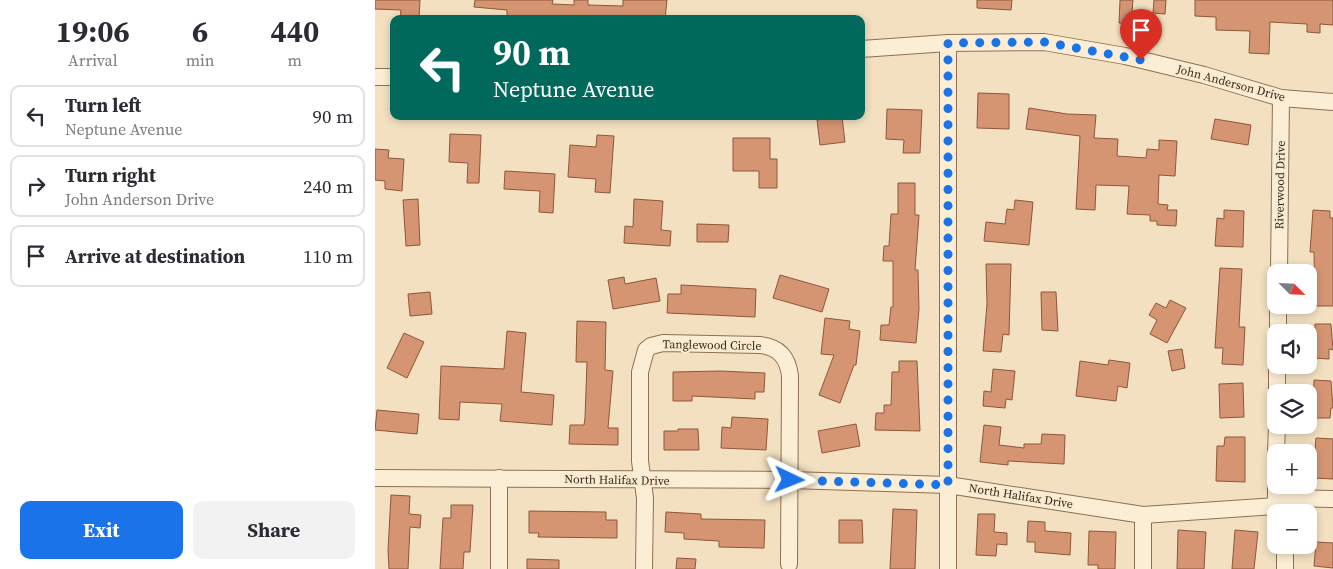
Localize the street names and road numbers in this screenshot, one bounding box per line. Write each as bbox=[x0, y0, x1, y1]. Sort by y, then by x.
street label: John Anderson Drive bbox=[1174, 61, 1287, 105]
street label: Riverwood Drive bbox=[1271, 140, 1289, 230]
street label: Tanglewood Circle bbox=[662, 336, 762, 354]
street label: North Halifax Drive bbox=[564, 471, 670, 489]
street label: North Halifax Drive bbox=[968, 480, 1074, 512]

